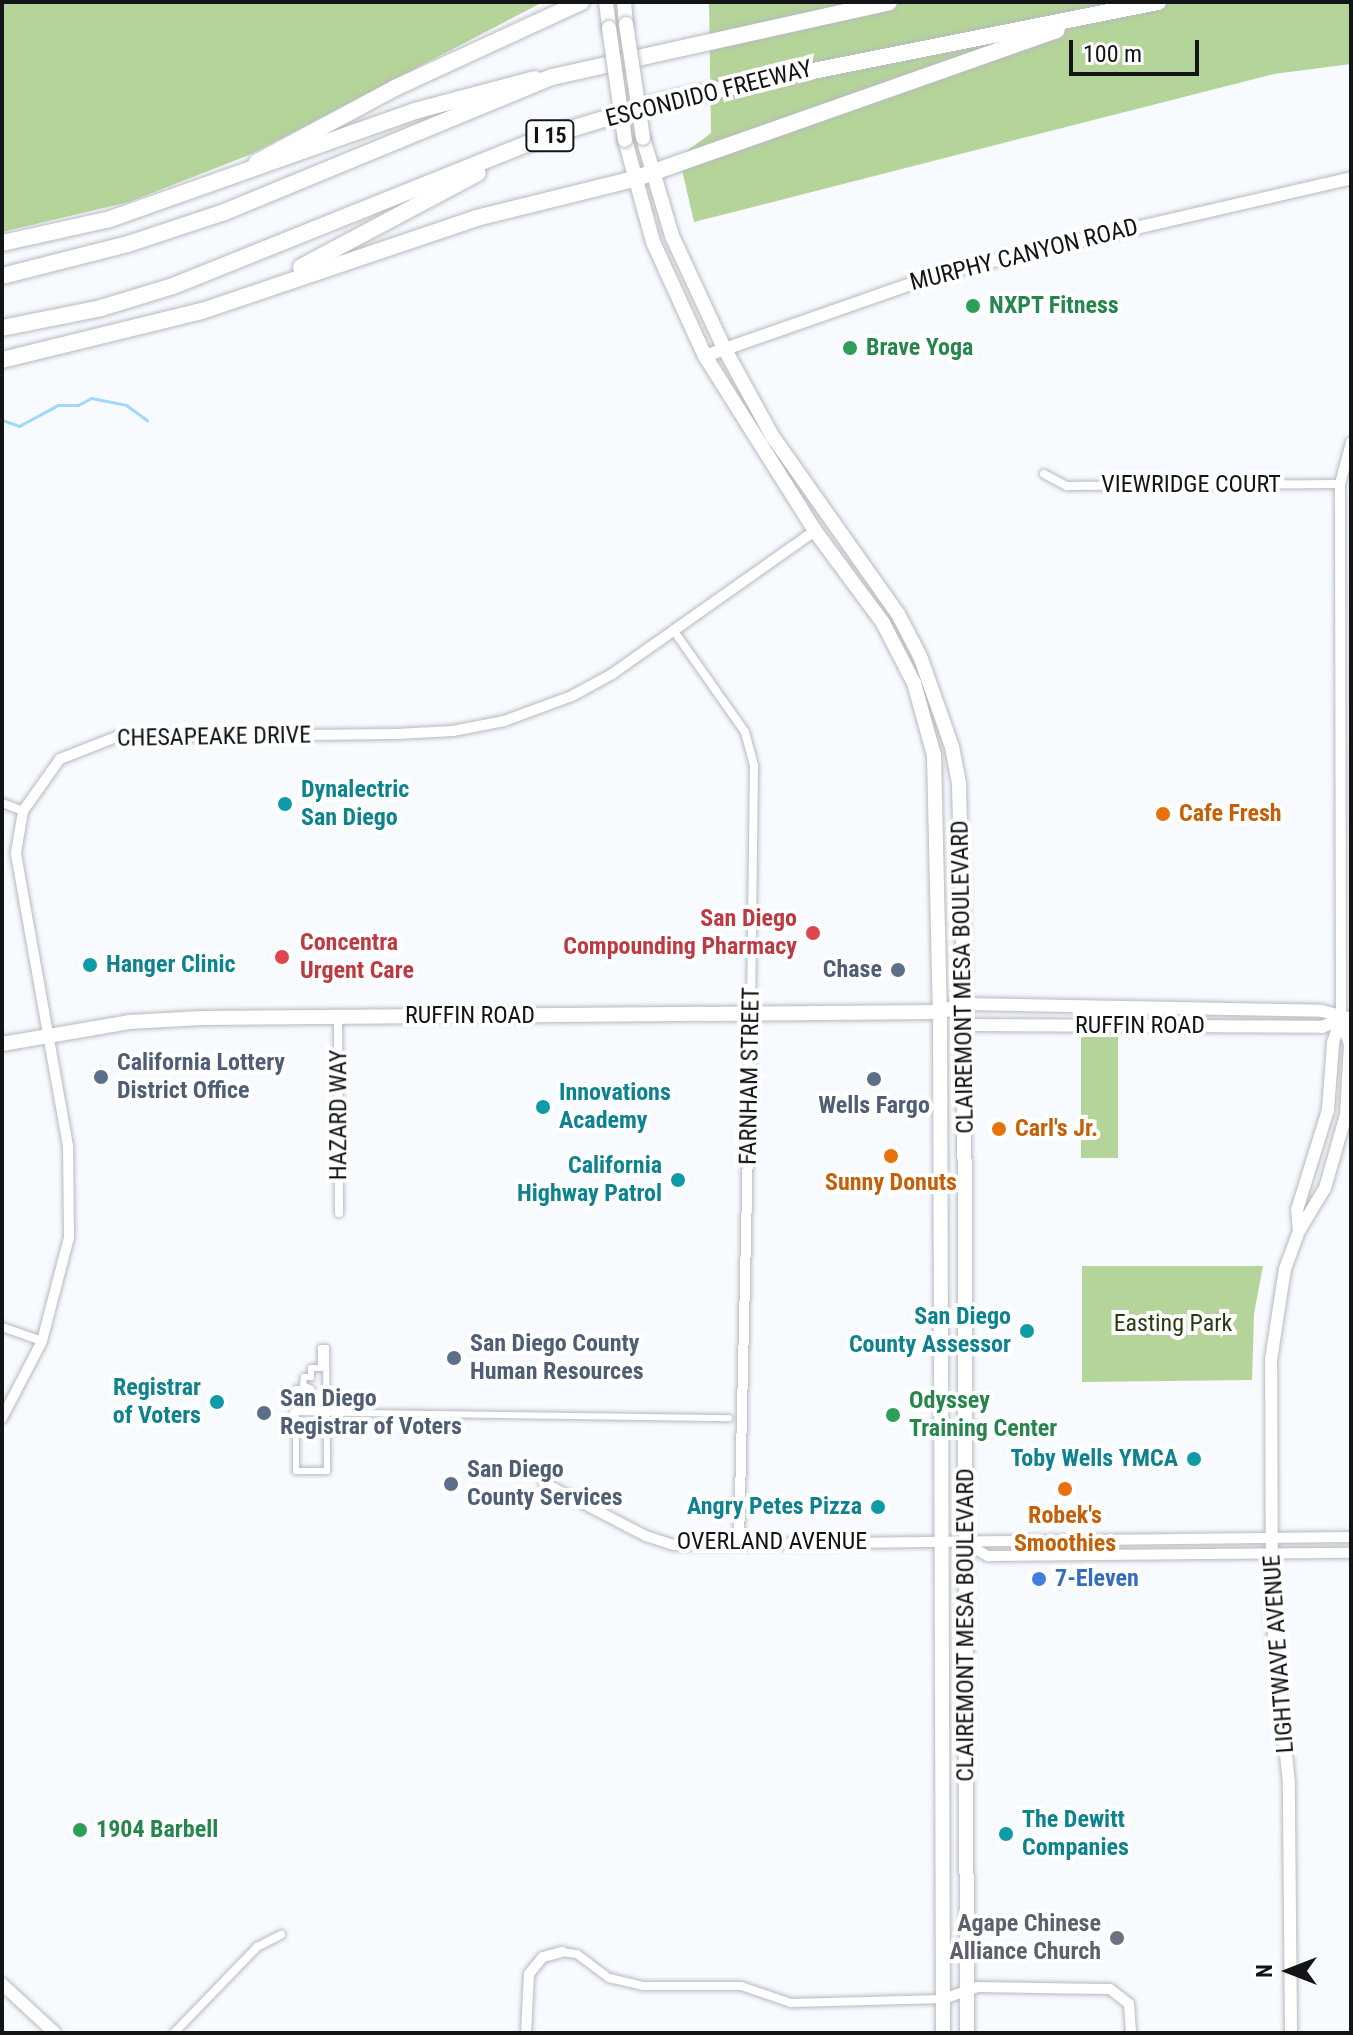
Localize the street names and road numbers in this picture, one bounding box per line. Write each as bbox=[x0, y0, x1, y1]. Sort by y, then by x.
street label: ESCONDIDO FREEWAY bbox=[603, 54, 815, 134]
road number: I 15 bbox=[524, 118, 576, 154]
street label: MURPHY CANYON ROAD bbox=[907, 213, 1141, 297]
street label: VIEWRIDGE COURT bbox=[1101, 471, 1281, 499]
street label: CHESAPEAKE DRIVE bbox=[117, 721, 311, 753]
street label: CLAIREMONT MESA BOULEVARD bbox=[946, 820, 980, 1134]
street label: FARNHAM STREET bbox=[734, 987, 766, 1165]
street label: RUFFIN ROAD bbox=[405, 1002, 535, 1030]
street label: RUFFIN ROAD bbox=[1075, 1012, 1205, 1040]
street label: HAZARD WAY bbox=[325, 1050, 353, 1180]
street label: CLAIREMONT MESA BOULEVARD bbox=[952, 1468, 980, 1782]
street label: OVERLAND AVENUE bbox=[677, 1528, 867, 1556]
street label: LIGHTWAVE AVENUE bbox=[1258, 1554, 1300, 1754]

